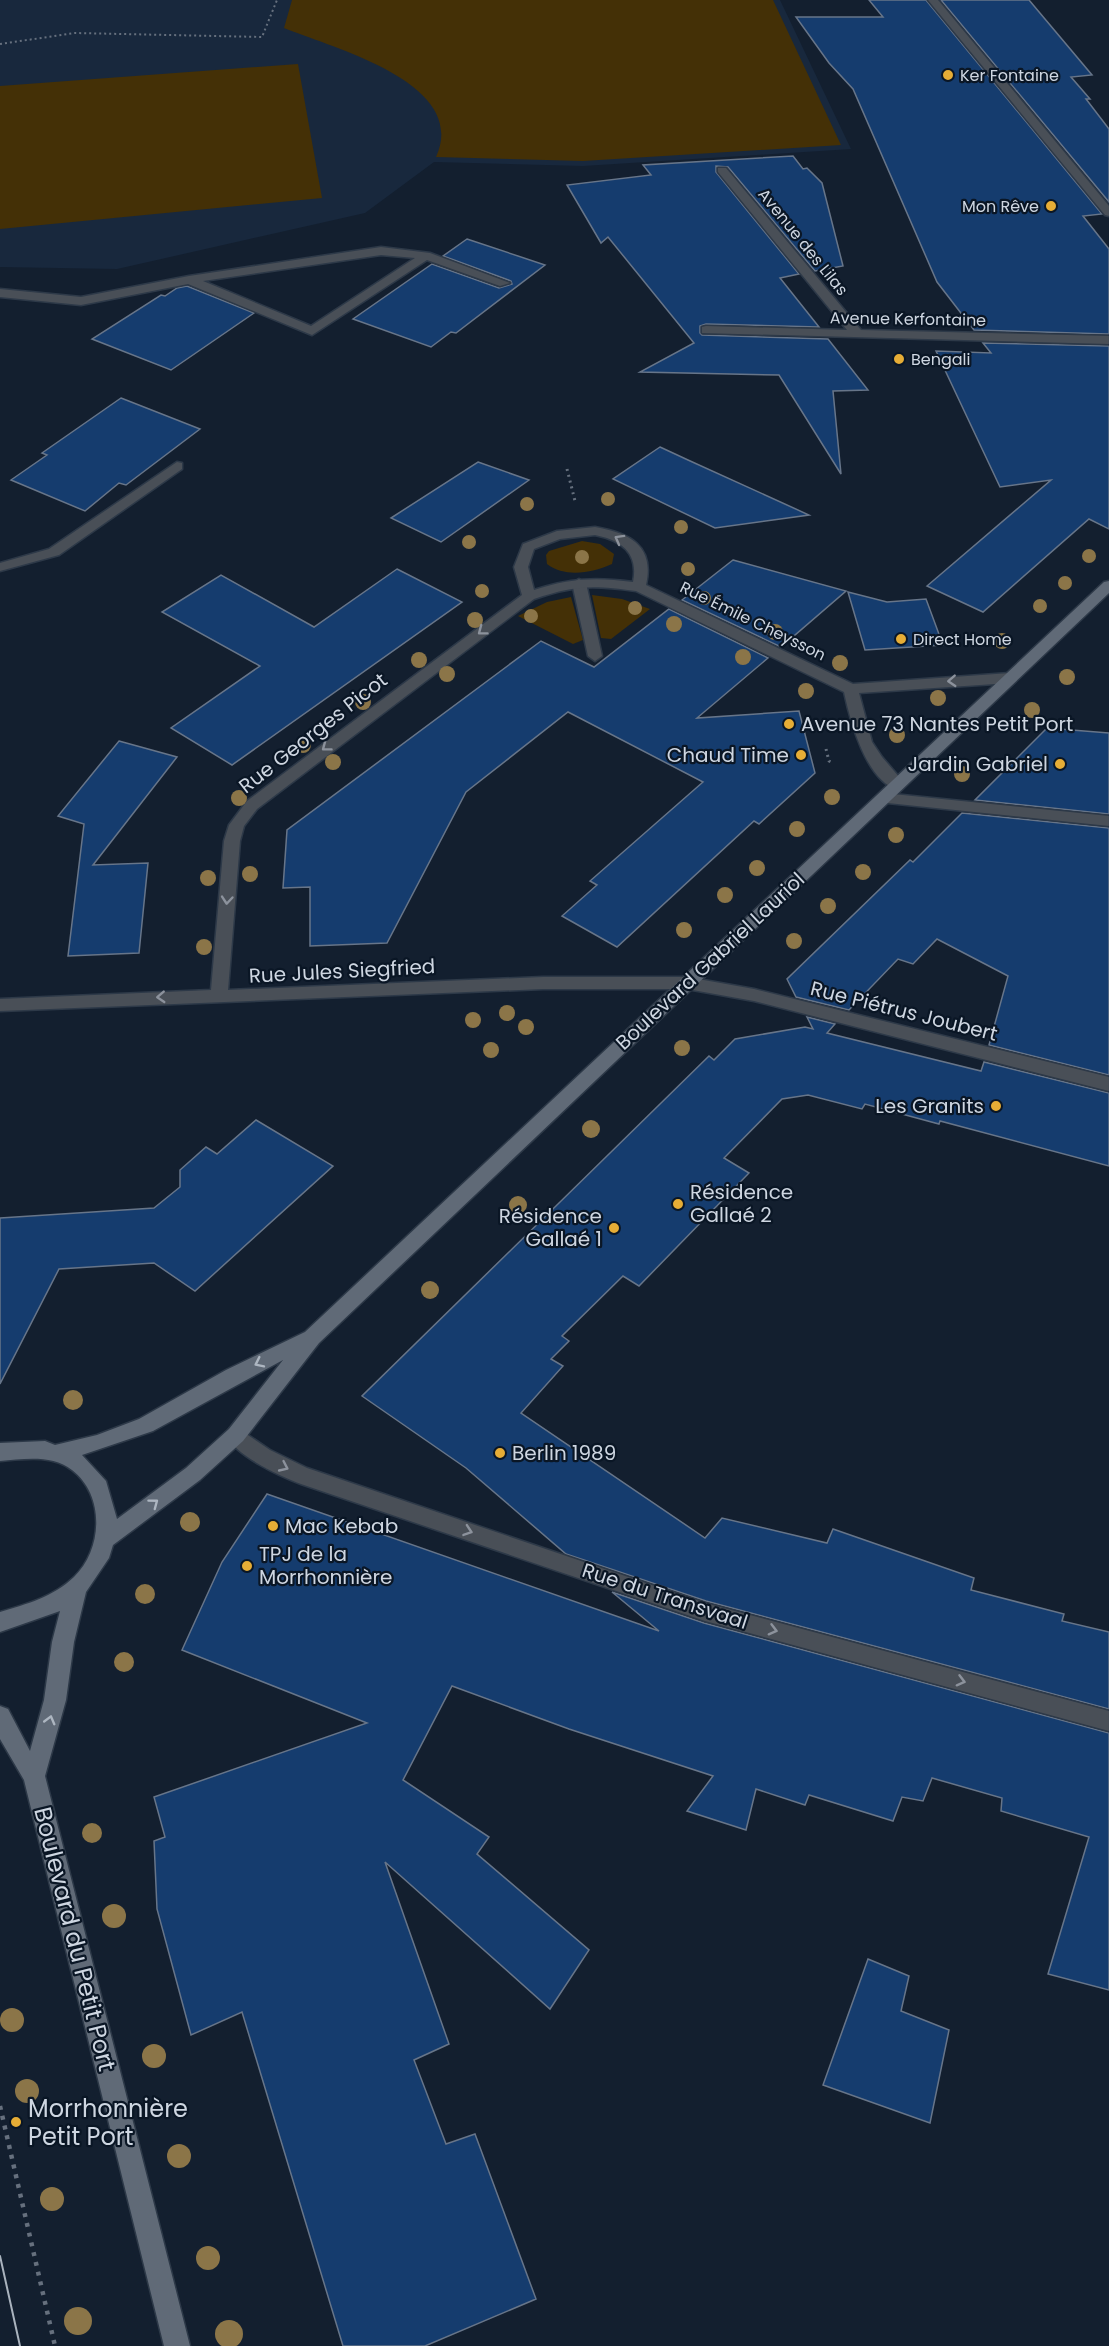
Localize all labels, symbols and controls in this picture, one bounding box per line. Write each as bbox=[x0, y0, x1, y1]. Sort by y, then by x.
place label: Ker Fontaine bbox=[960, 64, 1059, 87]
marker: Ker Fontaine bbox=[941, 68, 955, 82]
street label: Avenue des Lilas bbox=[753, 184, 853, 300]
place label: Mon Rêve bbox=[962, 195, 1039, 218]
marker: Mon Rêve bbox=[1044, 199, 1058, 213]
street label: Avenue Kerfontaine bbox=[830, 306, 986, 332]
place label: Bengali bbox=[911, 348, 970, 371]
marker: Bengali bbox=[892, 352, 906, 366]
one-way arrow bbox=[615, 535, 625, 546]
street label: Rue Émile Cheysson bbox=[676, 576, 830, 666]
one-way arrow bbox=[478, 623, 489, 634]
place label: Direct Home bbox=[913, 628, 1012, 651]
marker: Direct Home bbox=[894, 632, 908, 646]
street label: Rue Georges Picot bbox=[233, 666, 393, 800]
one-way arrow bbox=[948, 675, 957, 688]
place label: Avenue 73 Nantes Petit Port bbox=[801, 710, 1073, 738]
marker: Avenue 73 Nantes Petit Port bbox=[782, 717, 796, 731]
one-way arrow bbox=[321, 740, 332, 751]
place label: Chaud Time bbox=[667, 741, 789, 769]
marker: Chaud Time bbox=[794, 748, 808, 762]
place label: Jardin Gabriel bbox=[908, 750, 1048, 778]
marker: Jardin Gabriel bbox=[1053, 757, 1067, 771]
street label: Boulevard Gabriel Lauriol bbox=[609, 866, 811, 1056]
one-way arrow bbox=[220, 896, 233, 905]
street label: Rue Jules Siegfried bbox=[248, 952, 436, 990]
street label: Rue Piétrus Joubert bbox=[808, 974, 1000, 1048]
one-way arrow bbox=[156, 991, 165, 1004]
place label: Les Granits bbox=[875, 1092, 984, 1120]
marker: Les Granits bbox=[989, 1099, 1003, 1113]
place label: Résidence Gallaé 2 bbox=[690, 1178, 793, 1229]
marker: Résidence Gallaé 2 bbox=[671, 1197, 685, 1211]
place label: Résidence Gallaé 1 bbox=[499, 1202, 602, 1253]
marker: Résidence Gallaé 1 bbox=[607, 1221, 621, 1235]
one-way arrow bbox=[255, 1356, 266, 1367]
place label: Berlin 1989 bbox=[512, 1439, 616, 1467]
marker: Berlin 1989 bbox=[493, 1446, 507, 1460]
one-way arrow bbox=[277, 1460, 288, 1472]
one-way arrow bbox=[147, 1500, 158, 1511]
place label: Mac Kebab bbox=[285, 1512, 398, 1540]
marker: Mac Kebab bbox=[266, 1519, 280, 1533]
one-way arrow bbox=[462, 1524, 473, 1537]
place label: TPJ de la Morrhonnière bbox=[259, 1540, 392, 1591]
street label: Rue du Transvaal bbox=[579, 1556, 751, 1636]
marker: TPJ de la Morrhonnière bbox=[240, 1559, 254, 1573]
one-way arrow bbox=[767, 1623, 778, 1635]
one-way arrow bbox=[956, 1674, 966, 1686]
one-way arrow bbox=[42, 1715, 55, 1725]
street label: Boulevard du Petit Port bbox=[26, 1804, 124, 2074]
place label: Morrhonnière Petit Port bbox=[28, 2092, 188, 2153]
marker: Morrhonnière Petit Port bbox=[9, 2115, 23, 2129]

